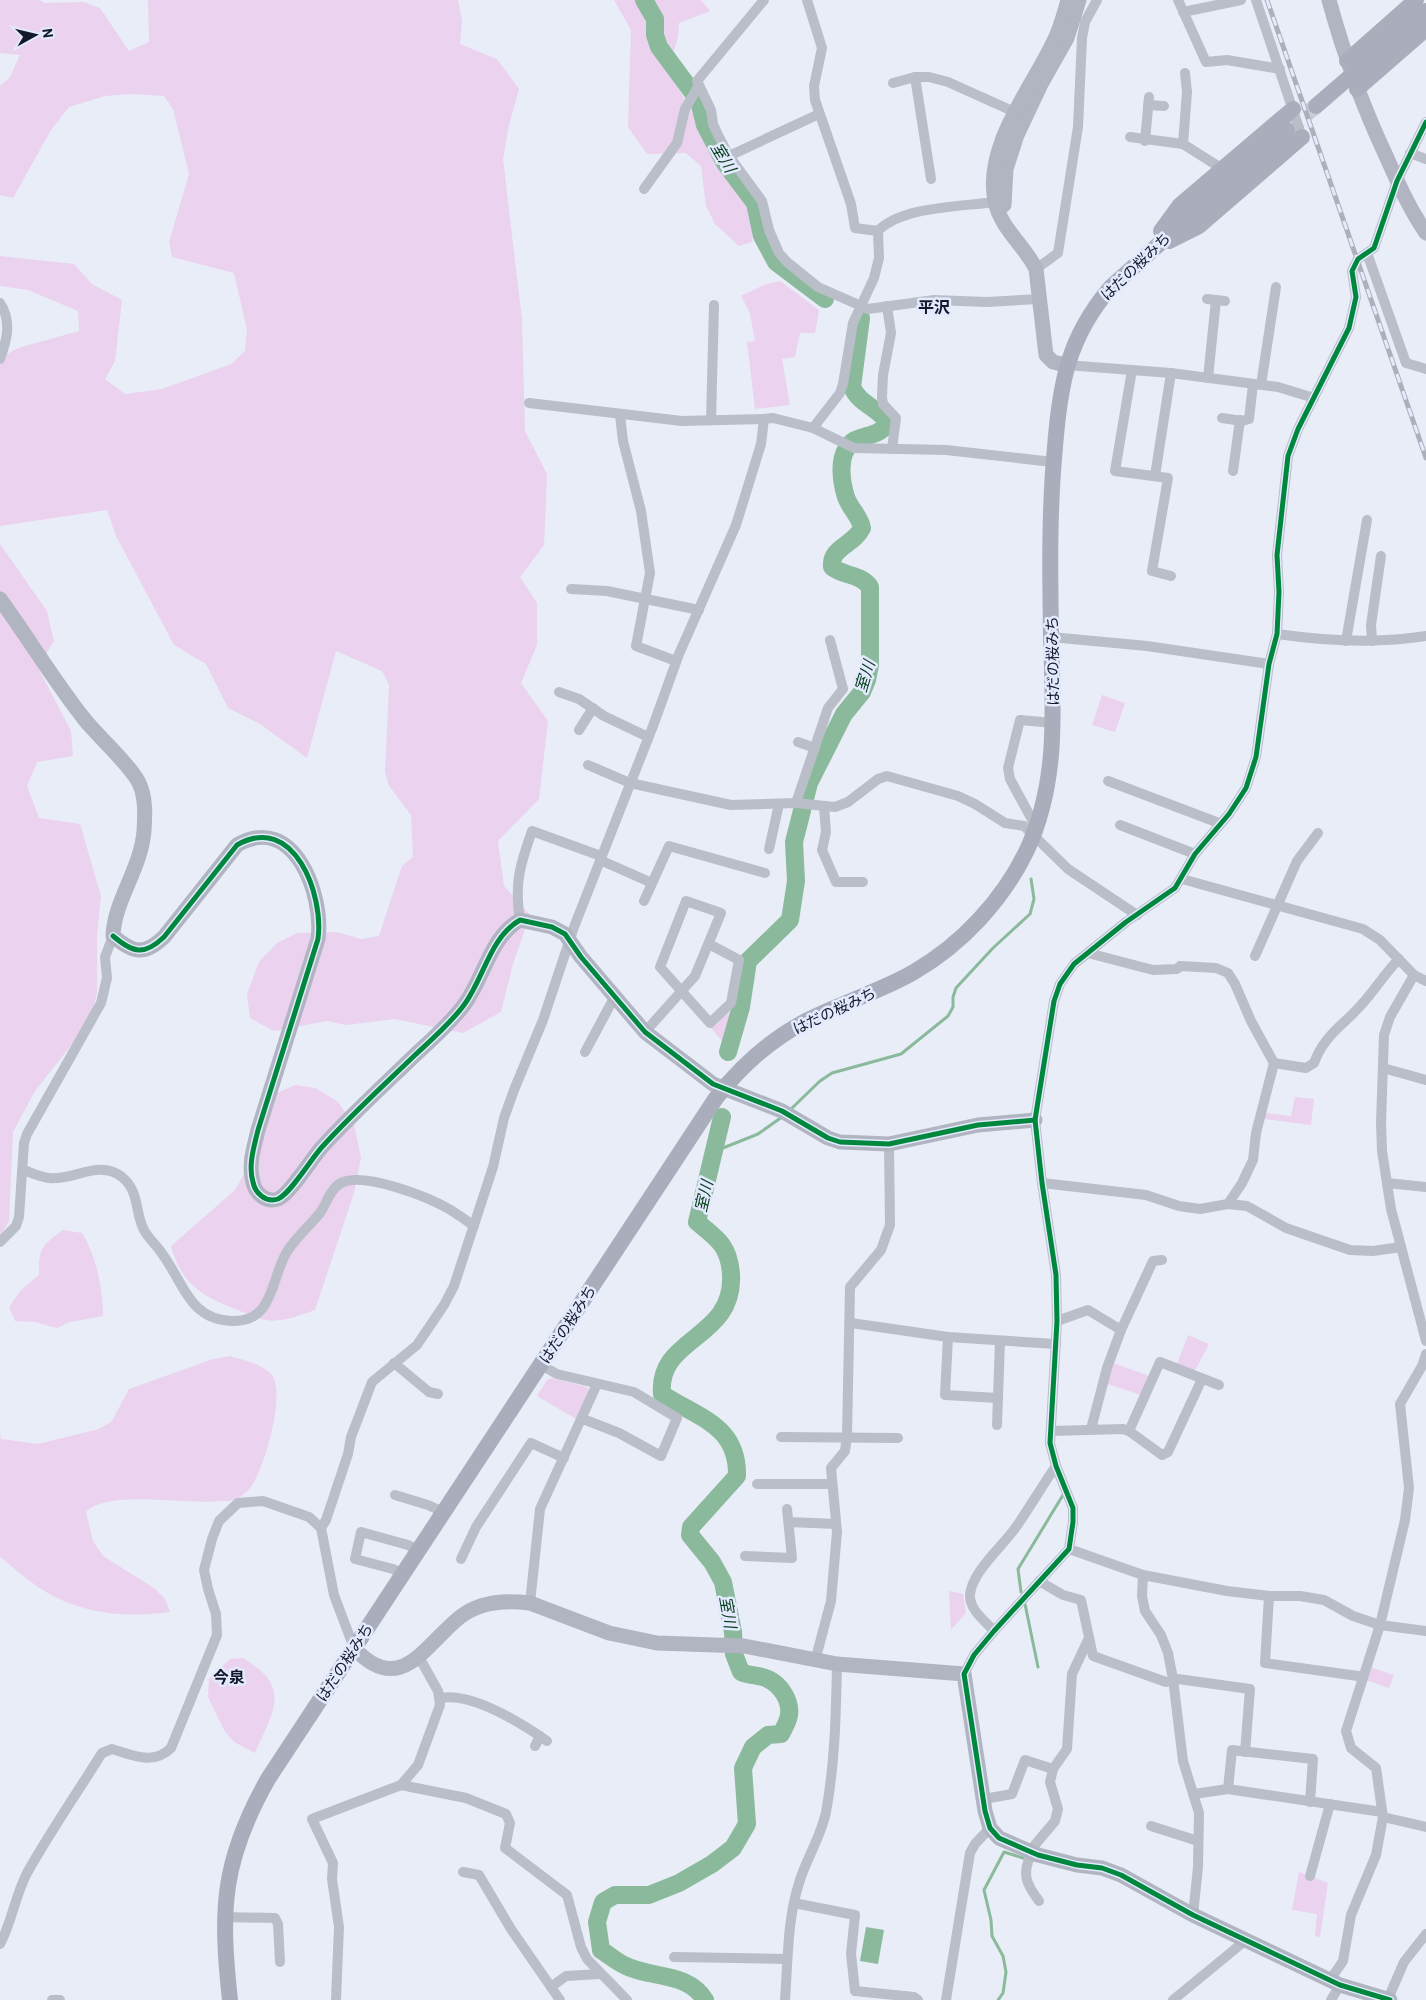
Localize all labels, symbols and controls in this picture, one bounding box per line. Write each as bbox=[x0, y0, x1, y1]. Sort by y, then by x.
north arrow bbox=[10, 10, 60, 60]
text: N bbox=[39, 27, 57, 39]
water label: 室川 bbox=[708, 138, 741, 177]
street label: はだの桜みち bbox=[1096, 228, 1174, 304]
district label: 平沢 bbox=[918, 297, 950, 316]
street label: はだの桜みち bbox=[1042, 616, 1062, 706]
water label: 室川 bbox=[850, 656, 878, 694]
street label: はだの桜みち bbox=[790, 983, 878, 1037]
water label: 室川 bbox=[690, 1176, 716, 1214]
street label: はだの桜みち bbox=[535, 1281, 599, 1367]
water label: 室川 bbox=[717, 1595, 741, 1631]
street label: はだの桜みち bbox=[312, 1619, 376, 1705]
district label: 今泉 bbox=[213, 1667, 245, 1686]

